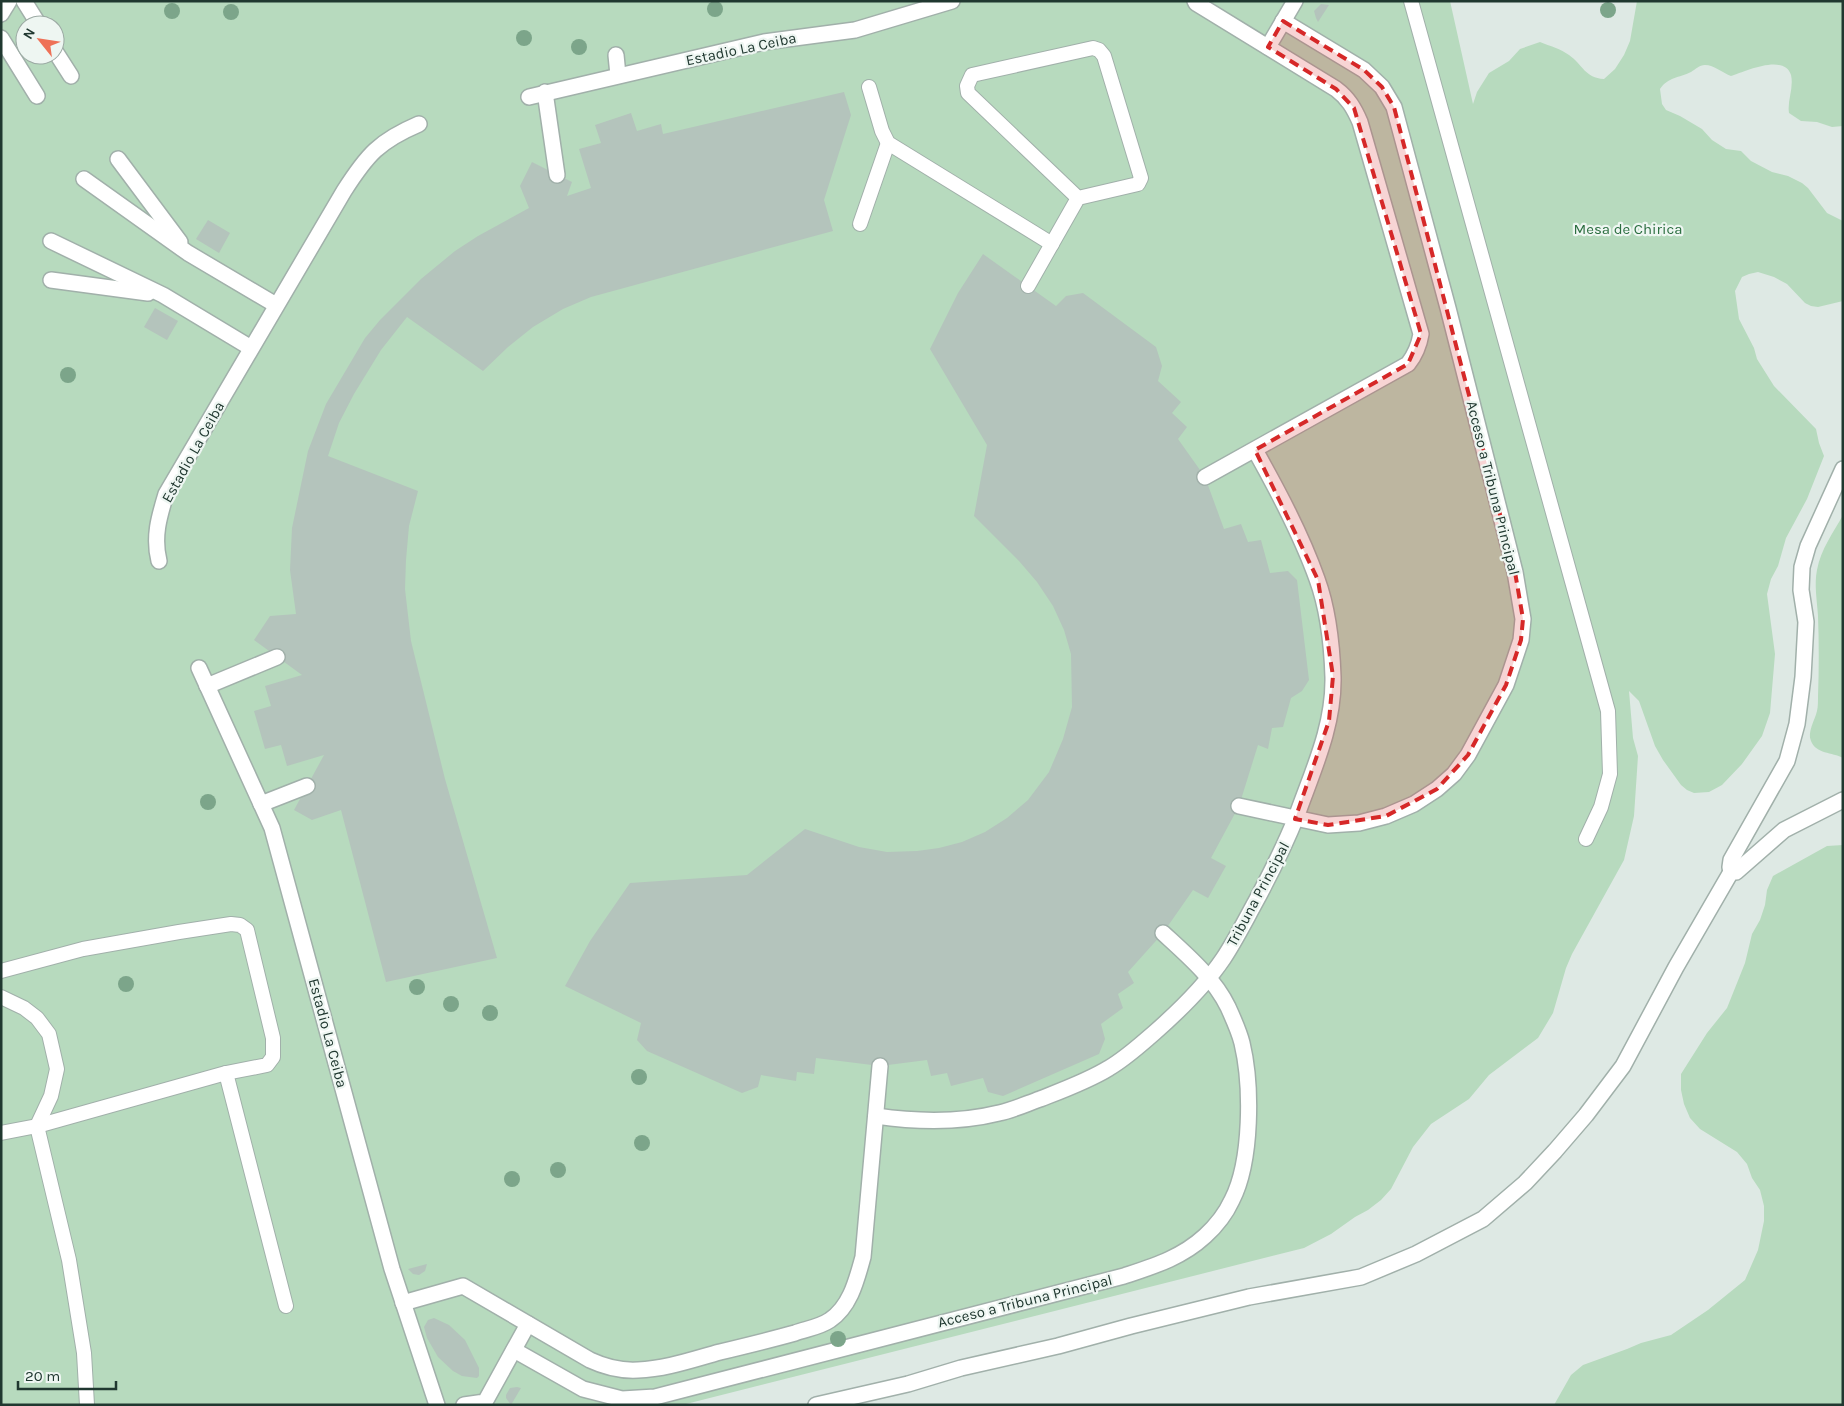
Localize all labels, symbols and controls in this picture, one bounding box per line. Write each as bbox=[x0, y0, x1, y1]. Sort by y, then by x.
north arrow bbox=[15, 15, 65, 65]
text: N bbox=[19, 25, 39, 42]
street label: Estadio La Ceiba bbox=[684, 28, 798, 70]
park label: Mesa de Chirica bbox=[1574, 220, 1682, 238]
street label: Estadio La Ceiba bbox=[158, 398, 228, 506]
street label: Acceso a Tribuna Principal bbox=[1463, 399, 1523, 577]
street label: Tribuna Principal bbox=[1223, 839, 1293, 949]
street label: Estadio La Ceiba bbox=[305, 976, 351, 1090]
street label: Acceso a Tribuna Principal bbox=[936, 1271, 1114, 1331]
scale bar bbox=[18, 1358, 115, 1390]
text: 20 m bbox=[25, 1367, 60, 1385]

